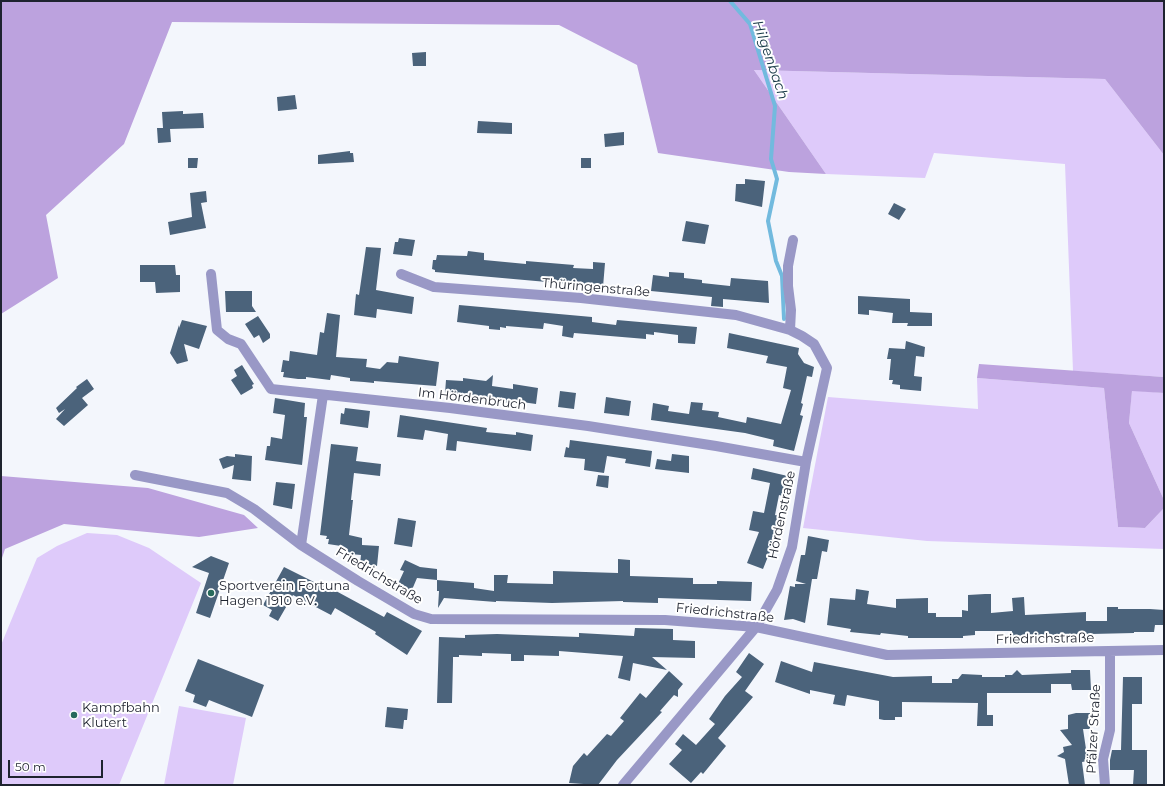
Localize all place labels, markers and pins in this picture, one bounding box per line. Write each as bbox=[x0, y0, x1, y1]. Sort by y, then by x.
place label: Sportverein Fortuna Hagen 1910 e.V. bbox=[219, 578, 350, 609]
marker: Sportverein Fortuna Hagen 1910 e.V. bbox=[206, 588, 216, 598]
place label: Kampfbahn Klutert bbox=[82, 700, 160, 731]
marker: Kampfbahn Klutert bbox=[69, 710, 79, 720]

